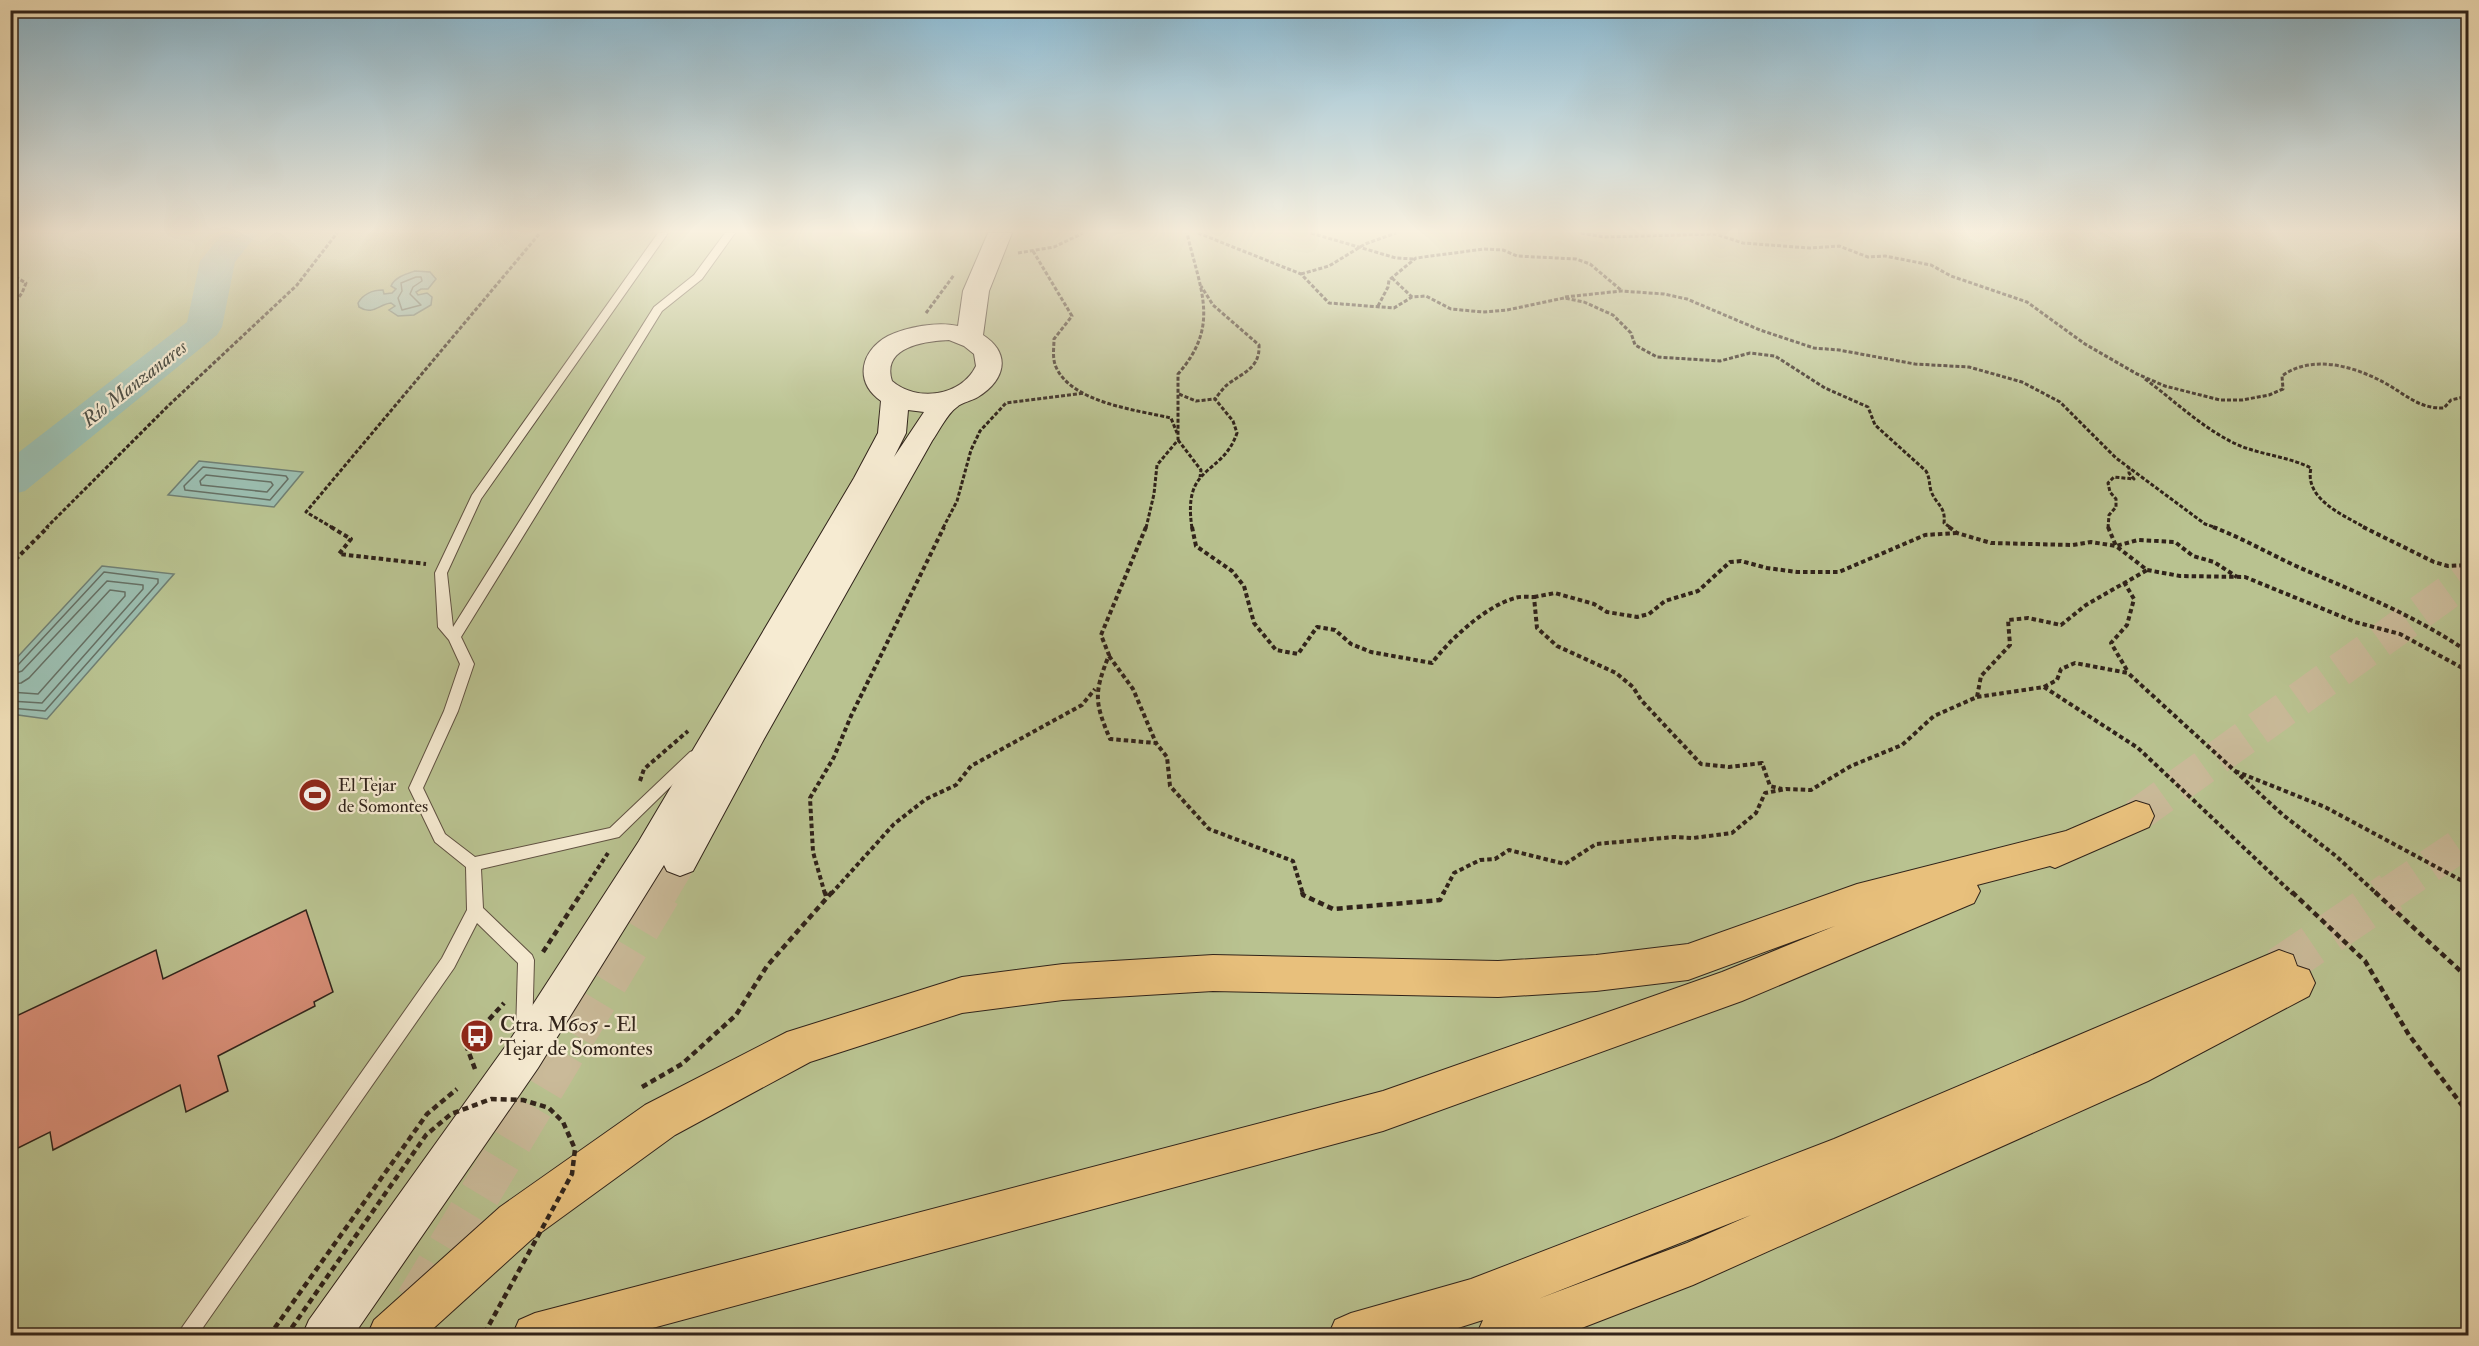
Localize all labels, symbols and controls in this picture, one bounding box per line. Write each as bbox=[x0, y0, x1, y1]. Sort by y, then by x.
water label: Río Manzanares bbox=[76, 334, 192, 433]
place label: El Tejar de Somontes bbox=[338, 774, 428, 818]
sports icon: El Tejar de Somontes bbox=[297, 777, 333, 813]
place label: Ctra. M605 - El Tejar de Somontes bbox=[500, 1011, 653, 1062]
bus stop icon: Ctra. M605 - El Tejar de Somontes bbox=[459, 1018, 495, 1054]

